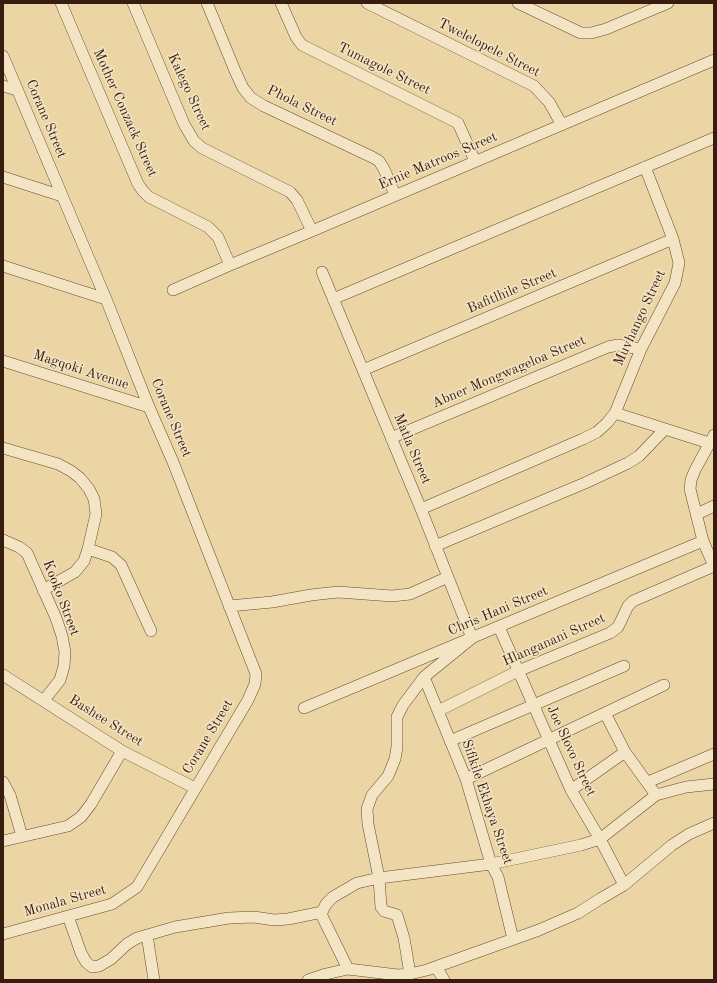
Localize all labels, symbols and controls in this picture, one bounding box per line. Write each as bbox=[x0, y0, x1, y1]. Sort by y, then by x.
street label: Twelelopele Street bbox=[435, 15, 543, 81]
street label: Tumagole Street bbox=[335, 39, 433, 99]
street label: Mother Conzack Street bbox=[89, 46, 161, 180]
street label: Kalego Street bbox=[164, 51, 214, 133]
street label: Corane Street bbox=[22, 77, 70, 161]
street label: Phola Street bbox=[264, 82, 340, 130]
street label: Ernie Matroos Street bbox=[376, 128, 500, 194]
street label: Bafitlhile Street bbox=[465, 265, 559, 317]
street label: Muvhango Street bbox=[610, 267, 670, 369]
street label: Abner Mongwageloa Street bbox=[430, 332, 588, 412]
street label: Magqoki Avenue bbox=[31, 347, 131, 393]
street label: Corane Street bbox=[147, 376, 195, 460]
street label: Matla Street bbox=[390, 411, 434, 487]
street label: Kooko Street bbox=[39, 558, 83, 638]
street label: Chris Hani Street bbox=[446, 582, 550, 640]
street label: Hlanganani Street bbox=[500, 610, 608, 670]
street label: Bashee Street bbox=[66, 692, 146, 750]
street label: Corane Street bbox=[179, 697, 237, 777]
street label: Joe Slovo Street bbox=[543, 703, 599, 799]
street label: Sifikile Ekhaya Street bbox=[458, 737, 516, 867]
street label: Monala Street bbox=[22, 881, 108, 921]

